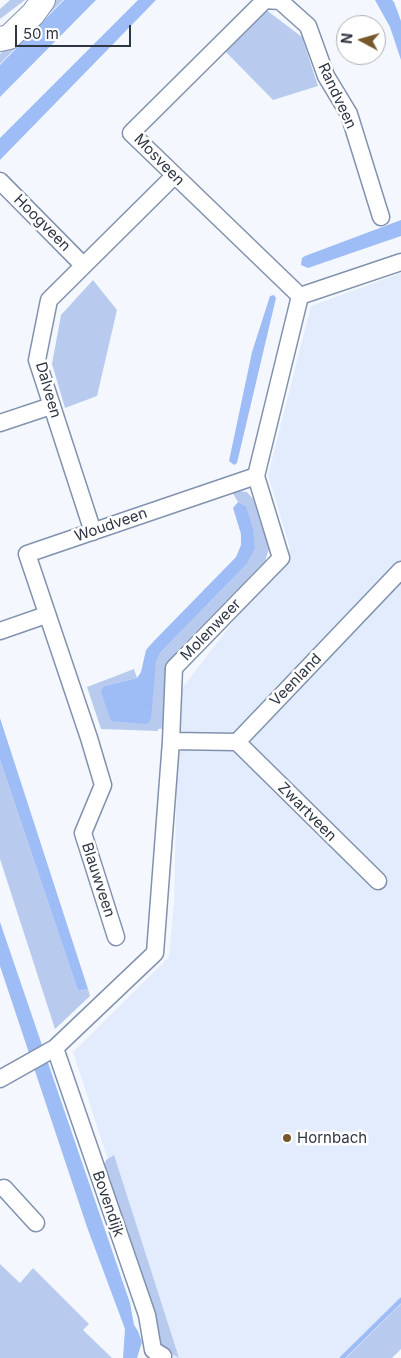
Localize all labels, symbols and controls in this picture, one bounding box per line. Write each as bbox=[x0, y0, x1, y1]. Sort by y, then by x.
scale bar bbox=[18, 15, 134, 47]
north arrow bbox=[336, 15, 386, 65]
text: 50 m bbox=[23, 24, 59, 43]
text: N bbox=[338, 32, 356, 45]
street label: Randveen bbox=[314, 60, 360, 132]
street label: Mosveen bbox=[130, 130, 188, 190]
street label: Hoogveen bbox=[10, 191, 74, 255]
street label: Dalveen bbox=[31, 360, 65, 420]
street label: Woudveen bbox=[72, 504, 150, 546]
street label: Molenweer bbox=[177, 595, 245, 665]
street label: Veenland bbox=[267, 650, 325, 710]
street label: Zwartveen bbox=[274, 779, 340, 845]
street label: Blauwveen bbox=[77, 840, 119, 920]
place label: Hornbach bbox=[297, 1129, 367, 1147]
marker: Hornbach bbox=[281, 1132, 293, 1144]
street label: Bovendijk bbox=[88, 1168, 128, 1240]

